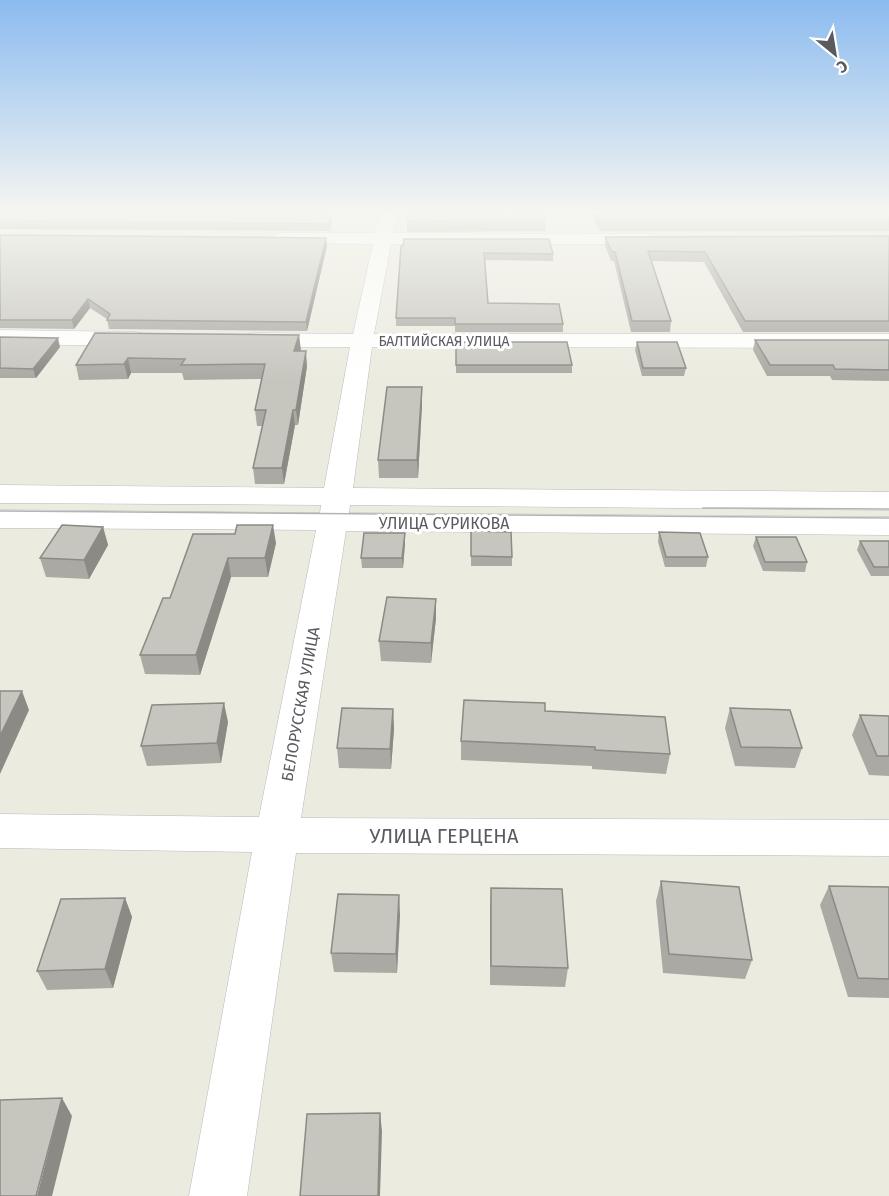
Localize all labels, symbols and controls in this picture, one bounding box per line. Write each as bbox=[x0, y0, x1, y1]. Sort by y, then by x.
north arrow bbox=[805, 24, 865, 84]
text: С bbox=[833, 56, 851, 77]
street label: БАЛТИЙСКАЯ УЛИЦА bbox=[378, 333, 510, 350]
street label: УЛИЦА СУРИКОВА bbox=[379, 514, 510, 533]
street label: БЕЛОРУССКАЯ УЛИЦА bbox=[278, 625, 324, 783]
street label: УЛИЦА ГЕРЦЕНА bbox=[370, 824, 519, 848]

